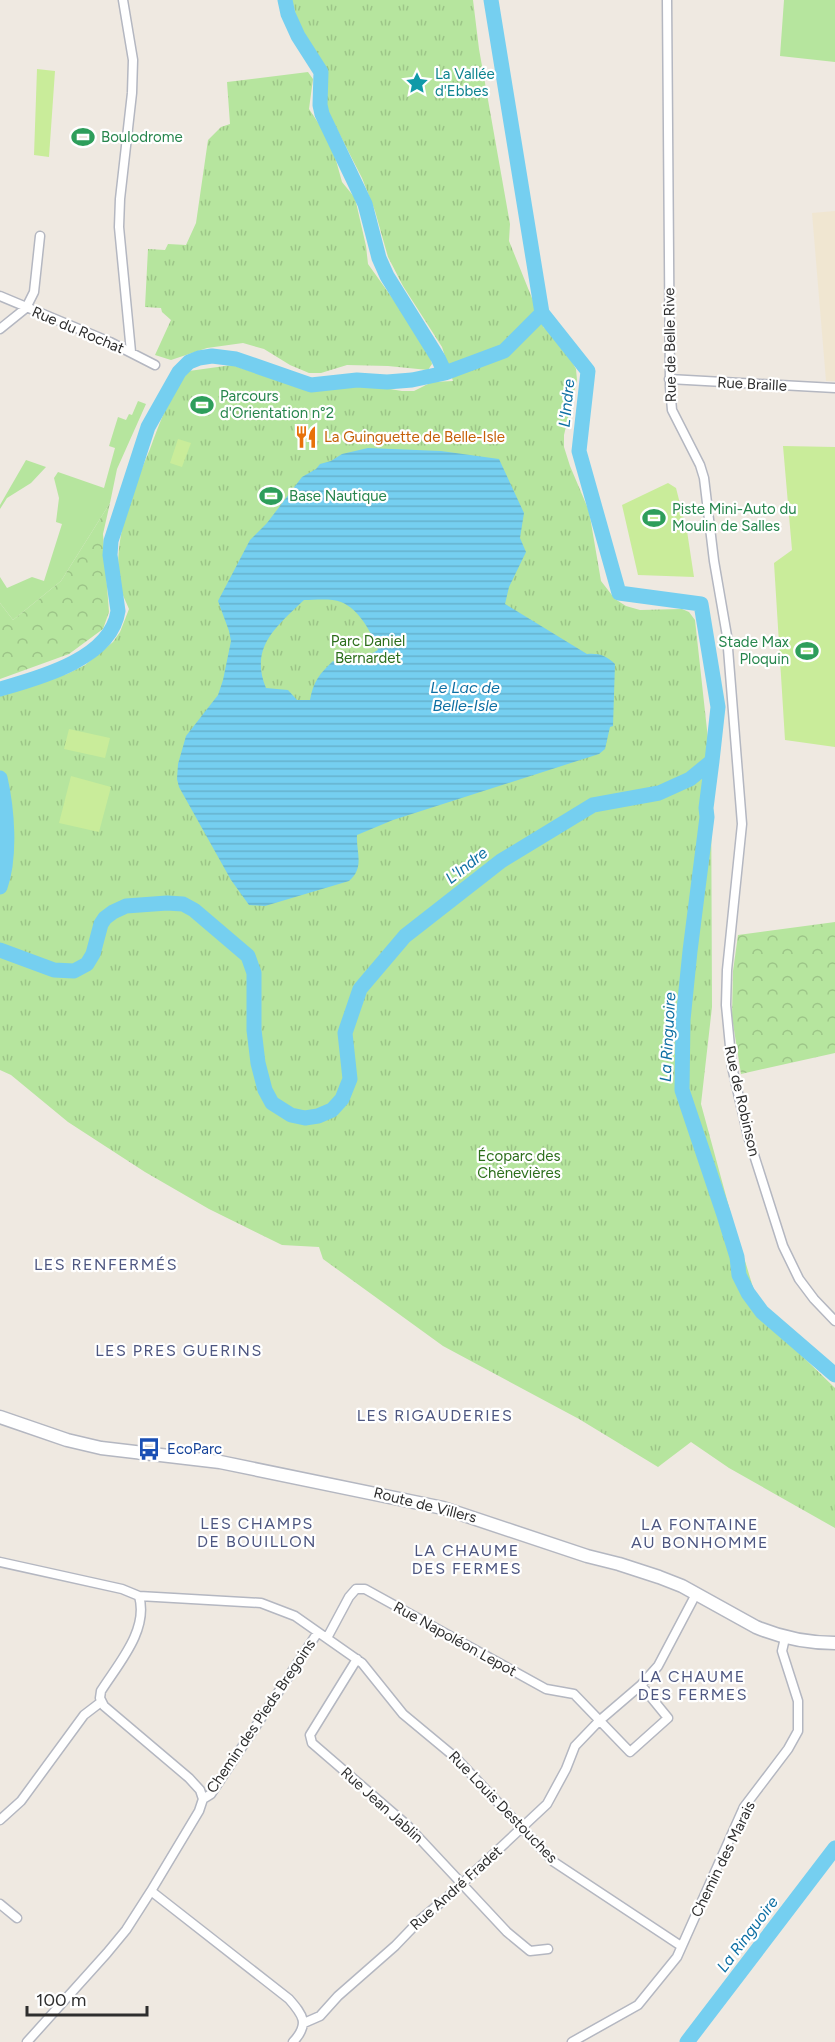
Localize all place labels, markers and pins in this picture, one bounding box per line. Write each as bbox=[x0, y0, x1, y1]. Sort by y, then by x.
place label: La Vallée d'Ebbes bbox=[435, 65, 495, 100]
place icon: La Vallée d'Ebbes bbox=[404, 70, 430, 96]
sports icon: Boulodrome bbox=[70, 124, 96, 150]
place label: Boulodrome bbox=[101, 128, 183, 146]
place label: Parcours d'Orientation n°2 bbox=[220, 387, 334, 422]
sports icon: Parcours d'Orientation n°2 bbox=[189, 392, 215, 418]
restaurant icon: La Guinguette de Belle-Isle bbox=[293, 424, 319, 450]
place label: La Guinguette de Belle-Isle bbox=[324, 428, 505, 446]
sports icon: Base Nautique bbox=[258, 483, 284, 509]
place label: Base Nautique bbox=[289, 487, 387, 505]
place label: Piste Mini-Auto du Moulin de Salles bbox=[672, 500, 797, 535]
sports icon: Piste Mini-Auto du Moulin de Salles bbox=[641, 505, 667, 531]
place label: Stade Max Ploquin bbox=[718, 633, 789, 668]
sports icon: Stade Max Ploquin bbox=[794, 638, 820, 664]
bus stop icon: EcoParc bbox=[136, 1436, 162, 1462]
place label: EcoParc bbox=[167, 1440, 222, 1458]

